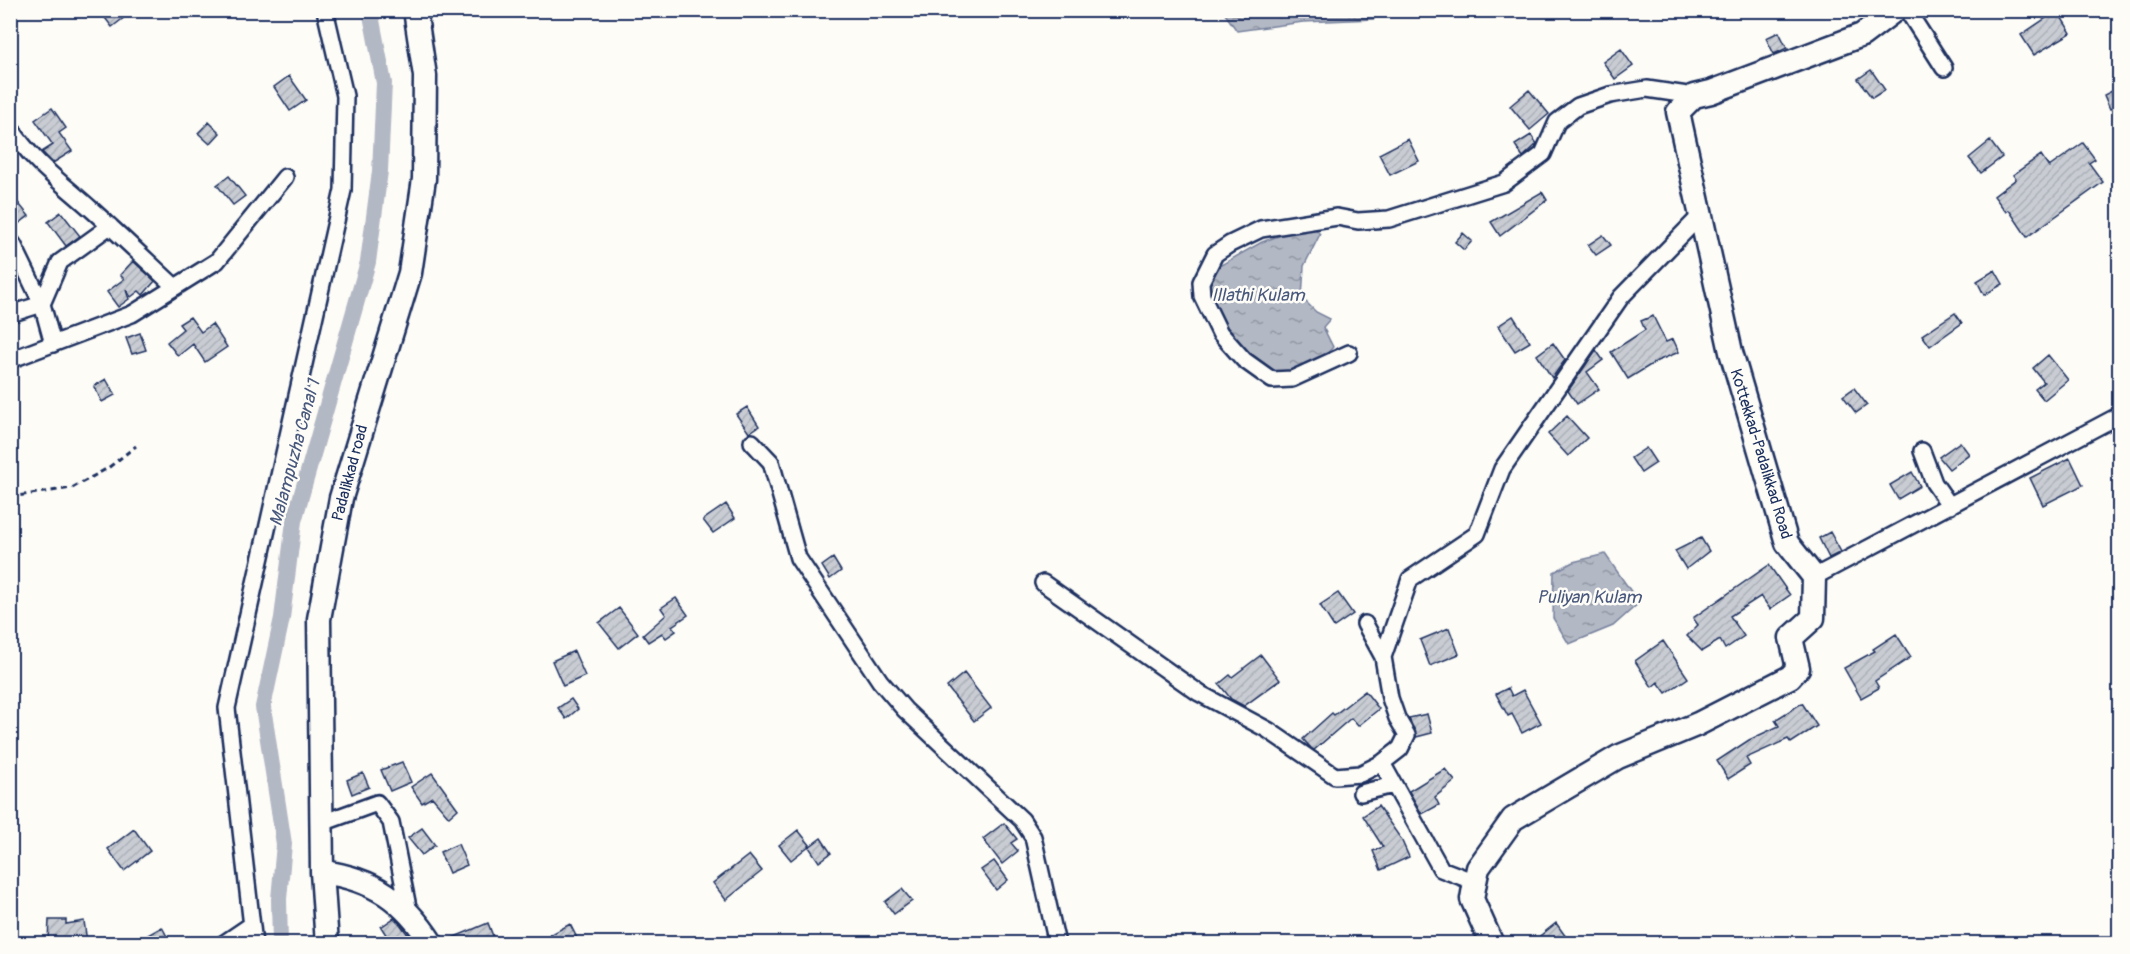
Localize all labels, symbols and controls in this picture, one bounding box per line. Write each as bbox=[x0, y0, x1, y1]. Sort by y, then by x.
water label: Illathi Kulam bbox=[1211, 284, 1306, 307]
street label: Kottekkad-Padalikkad Road bbox=[1726, 366, 1796, 542]
water label: Malampuzha Canal 1 bbox=[264, 376, 326, 529]
street label: Padalikkad road bbox=[328, 423, 372, 523]
water label: Puliyan Kulam bbox=[1537, 586, 1642, 609]

